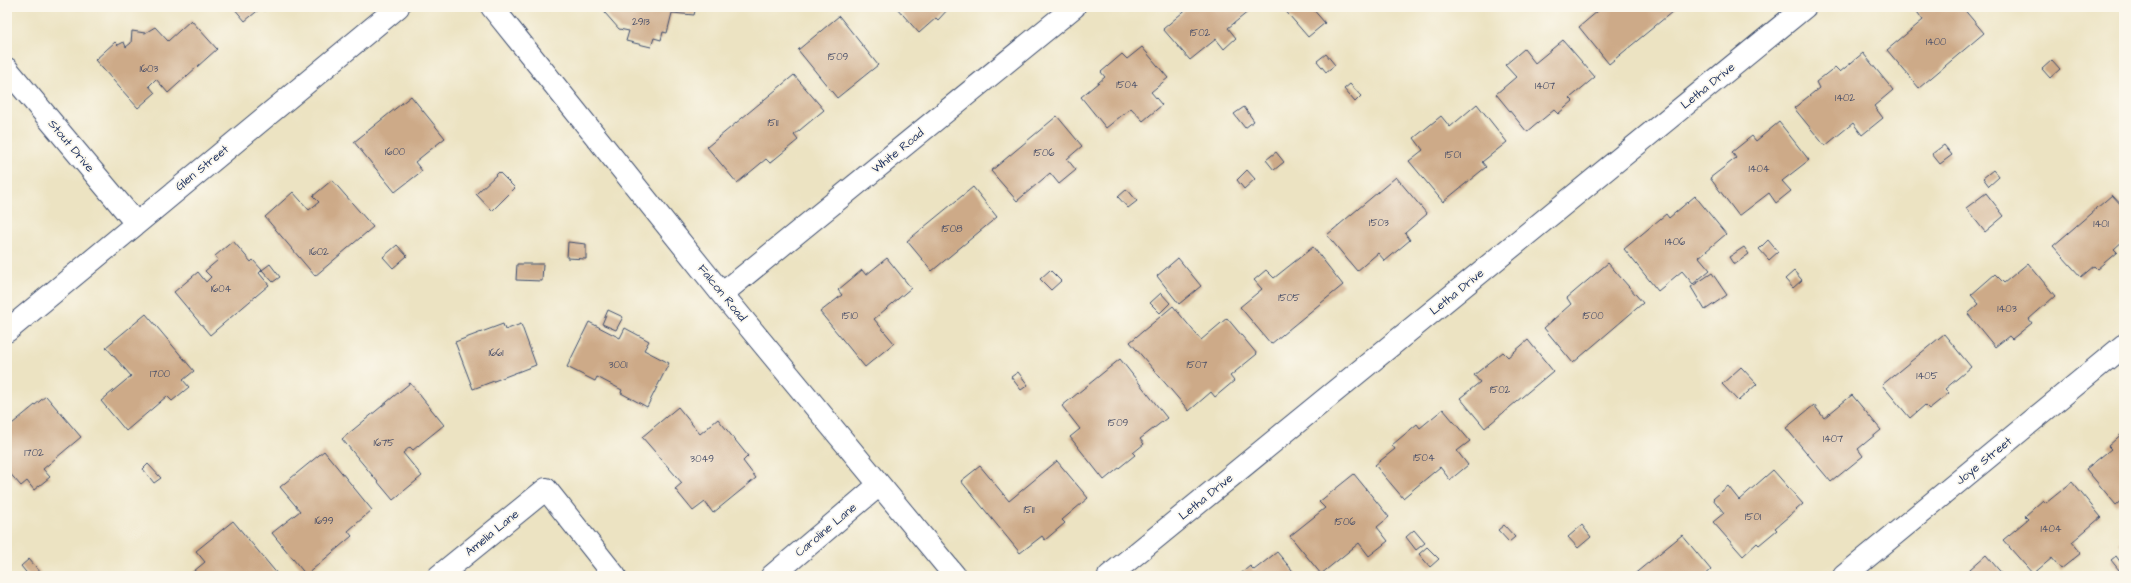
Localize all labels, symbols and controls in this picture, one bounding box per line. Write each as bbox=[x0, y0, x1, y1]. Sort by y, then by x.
house number: 2913 bbox=[632, 15, 650, 29]
house number: 1502 bbox=[1190, 26, 1210, 40]
house number: 1400 bbox=[1926, 35, 1946, 49]
house number: 1509 bbox=[828, 50, 848, 64]
street label: Letha Drive bbox=[1677, 58, 1739, 113]
house number: 1603 bbox=[140, 62, 158, 76]
house number: 1504 bbox=[1116, 78, 1138, 92]
house number: 1407 bbox=[1535, 79, 1555, 93]
house number: 1402 bbox=[1835, 91, 1855, 105]
street label: Stout Drive bbox=[44, 116, 98, 176]
house number: 1511 bbox=[768, 116, 779, 130]
street label: White Road bbox=[868, 125, 928, 177]
street label: Glen Street bbox=[172, 141, 233, 195]
house number: 1600 bbox=[385, 145, 405, 159]
house number: 1506 bbox=[1034, 146, 1055, 160]
house number: 1501 bbox=[1445, 148, 1462, 162]
house number: 1404 bbox=[1748, 162, 1770, 176]
house number: 1503 bbox=[1369, 216, 1389, 230]
house number: 1401 bbox=[2093, 217, 2110, 231]
house number: 1508 bbox=[941, 222, 963, 236]
house number: 1406 bbox=[1665, 235, 1686, 249]
house number: 1602 bbox=[309, 245, 329, 259]
street label: Falcon Road bbox=[694, 261, 750, 325]
street label: Letha Drive bbox=[1426, 264, 1488, 319]
house number: 1604 bbox=[211, 282, 232, 296]
house number: 1505 bbox=[1278, 291, 1300, 305]
house number: 1403 bbox=[1997, 302, 2017, 316]
house number: 1510 bbox=[842, 309, 858, 323]
house number: 1500 bbox=[1583, 309, 1603, 323]
house number: 1661 bbox=[488, 346, 504, 360]
house number: 3001 bbox=[609, 358, 628, 372]
house number: 1507 bbox=[1187, 358, 1207, 372]
house number: 1700 bbox=[150, 367, 170, 381]
house number: 1405 bbox=[1916, 369, 1938, 383]
house number: 1502 bbox=[1490, 383, 1510, 397]
house number: 1509 bbox=[1108, 416, 1128, 430]
house number: 1407 bbox=[1823, 432, 1843, 446]
street label: Joye Street bbox=[1952, 433, 2017, 490]
house number: 1675 bbox=[374, 436, 394, 450]
house number: 1702 bbox=[24, 446, 44, 460]
house number: 1504 bbox=[1413, 451, 1435, 465]
house number: 3049 bbox=[690, 452, 714, 466]
street label: Letha Drive bbox=[1175, 469, 1237, 524]
street label: Caroline Lane bbox=[791, 499, 861, 561]
house number: 1511 bbox=[1024, 503, 1035, 517]
street label: Amelia Lane bbox=[461, 506, 523, 560]
house number: 1501 bbox=[1745, 510, 1762, 524]
house number: 1699 bbox=[315, 514, 334, 528]
house number: 1506 bbox=[1335, 515, 1356, 529]
house number: 1404 bbox=[2040, 522, 2062, 536]

